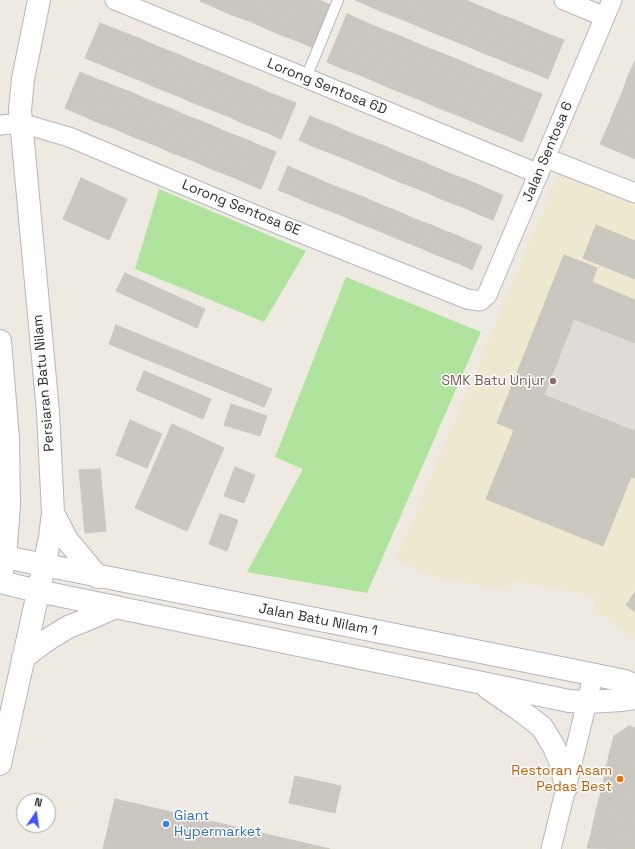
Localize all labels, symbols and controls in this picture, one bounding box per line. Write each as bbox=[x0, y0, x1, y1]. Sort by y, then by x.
street label: Lorong Sentosa 6D bbox=[265, 55, 389, 119]
street label: Jalan Sentosa 6 bbox=[519, 99, 577, 205]
street label: Lorong Sentosa 6E bbox=[179, 176, 303, 240]
street label: Persiaran Batu Nilam bbox=[30, 314, 58, 452]
place label: SMK Batu Unjur bbox=[441, 373, 545, 389]
marker: SMK Batu Unjur bbox=[548, 376, 558, 386]
street label: Jalan Batu Nilam 1 bbox=[257, 600, 379, 640]
place label: Restoran Asam Pedas Best bbox=[511, 763, 612, 796]
marker: Restoran Asam Pedas Best bbox=[615, 774, 625, 784]
north arrow bbox=[16, 793, 56, 833]
text: N bbox=[33, 795, 44, 810]
place label: Giant Hypermarket bbox=[174, 808, 261, 840]
marker: Giant Hypermarket bbox=[161, 819, 171, 829]

